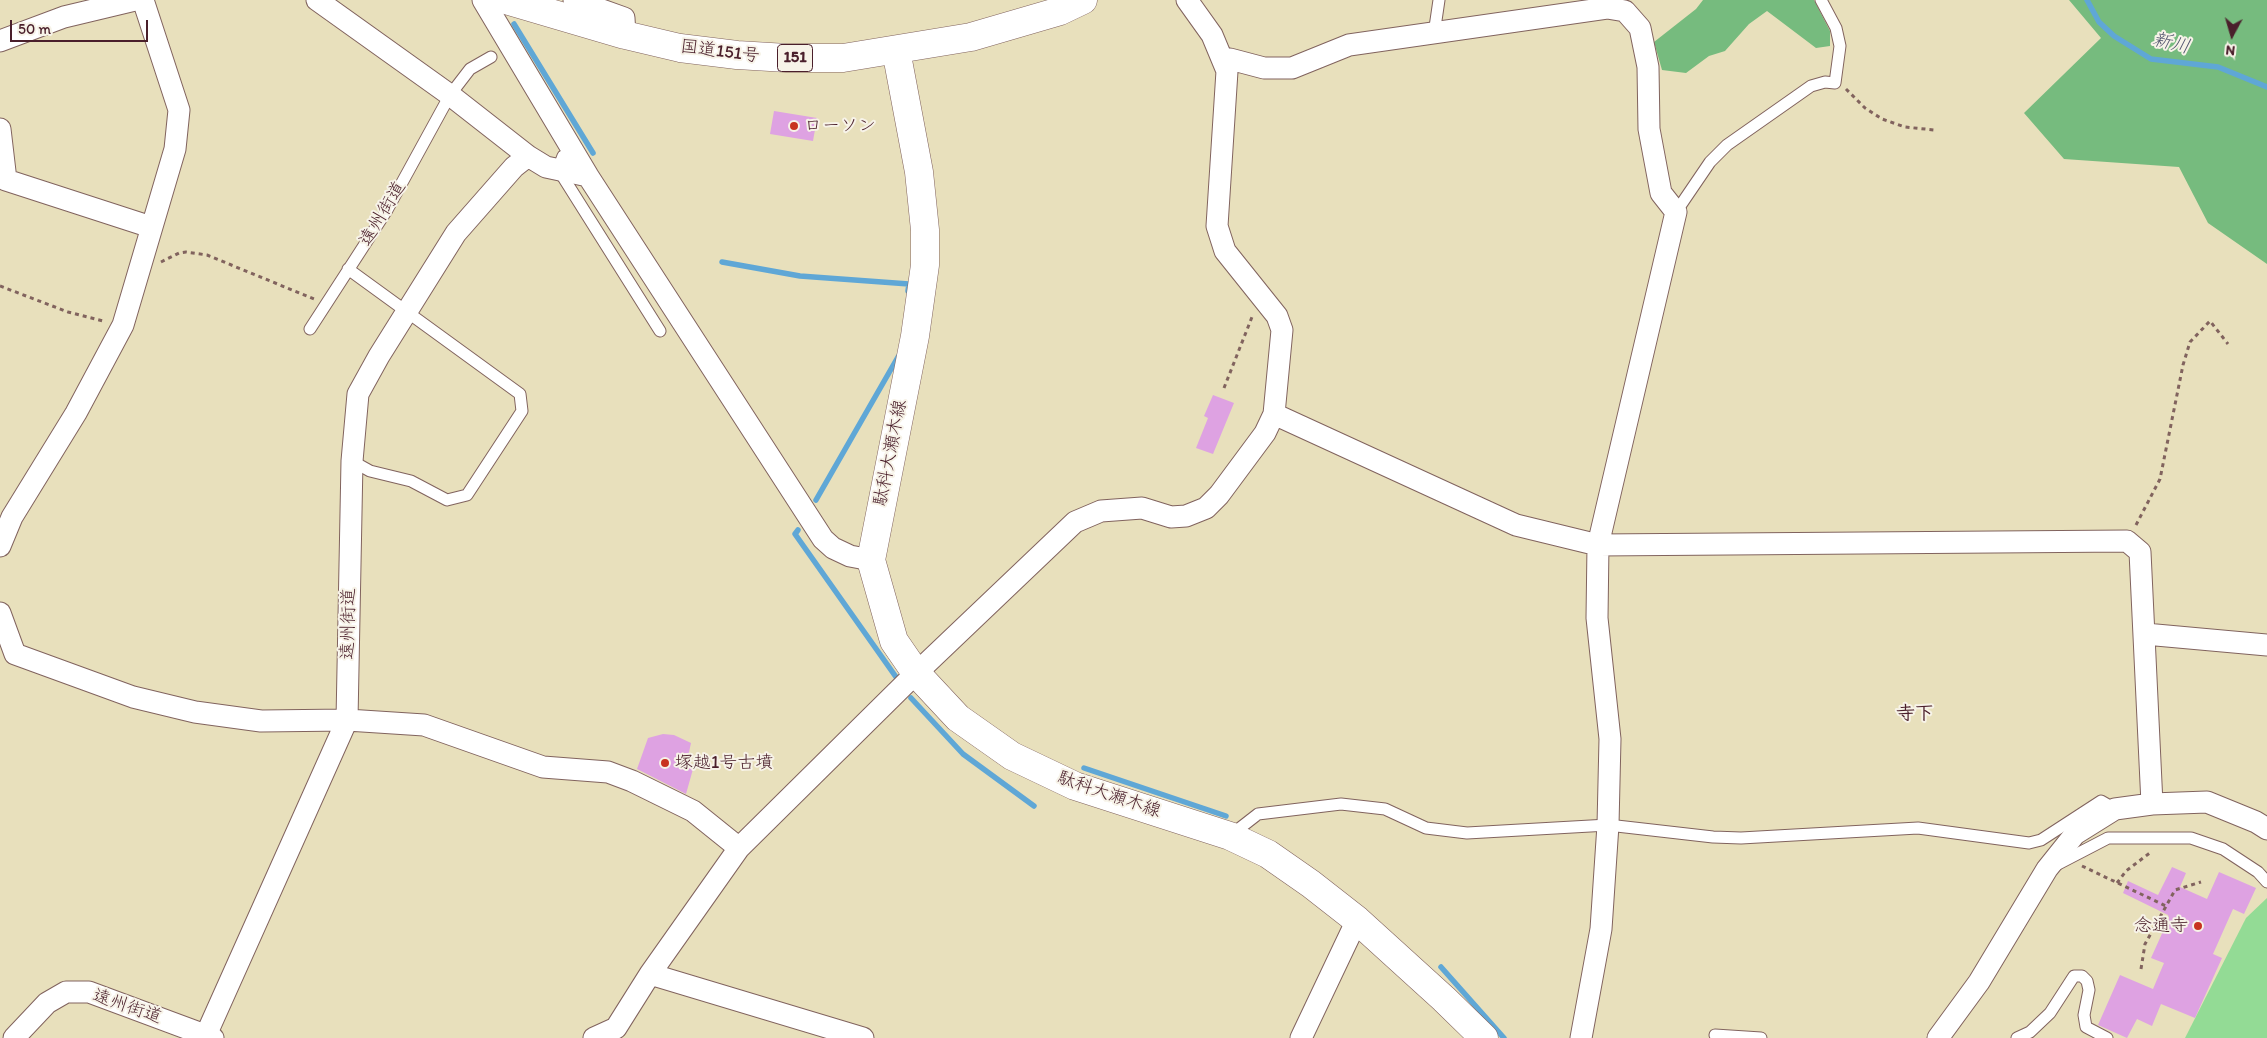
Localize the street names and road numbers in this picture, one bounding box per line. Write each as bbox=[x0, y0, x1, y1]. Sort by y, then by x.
street label: 国道151号 bbox=[679, 36, 761, 68]
road number: 151 bbox=[778, 44, 812, 72]
street label: 遠州街道 bbox=[355, 178, 411, 250]
street label: 駄科大瀬木線 bbox=[870, 398, 912, 508]
street label: 遠州街道 bbox=[338, 588, 360, 660]
street label: 駄科大瀬木線 bbox=[1054, 767, 1164, 823]
street label: 遠州街道 bbox=[89, 985, 165, 1029]

